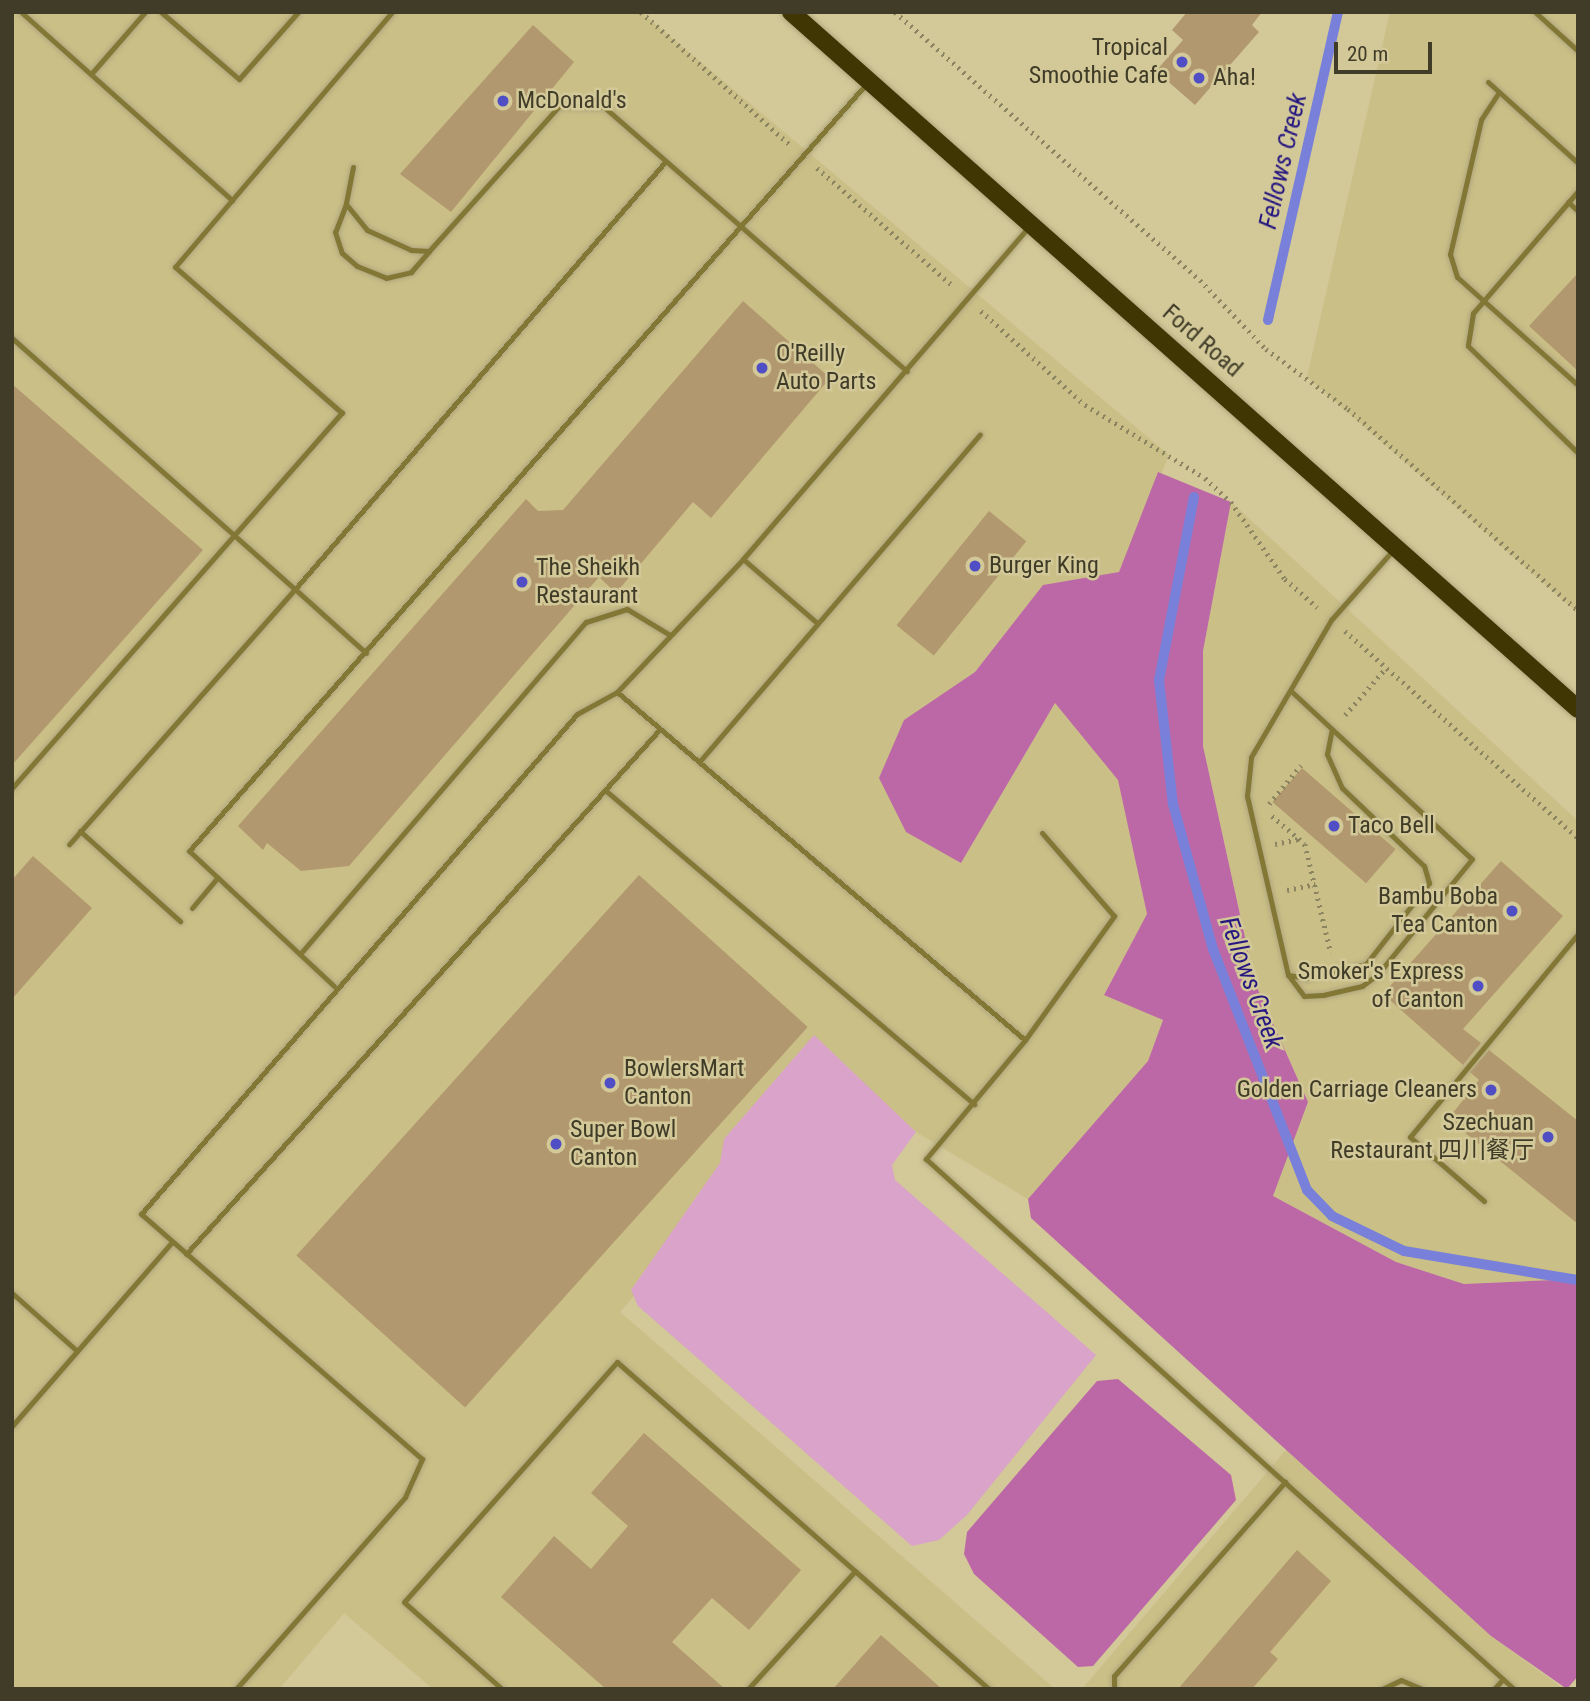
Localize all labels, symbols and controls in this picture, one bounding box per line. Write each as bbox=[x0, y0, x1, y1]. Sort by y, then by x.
scale bar bbox=[1338, 28, 1436, 72]
place label: Tropical Smoothie Cafe bbox=[1029, 34, 1168, 90]
text: 20 m bbox=[1347, 42, 1388, 66]
marker: Tropical Smoothie Cafe bbox=[1174, 54, 1190, 70]
place label: Aha! bbox=[1213, 64, 1256, 92]
marker: Aha! bbox=[1191, 70, 1207, 86]
place label: McDonald's bbox=[517, 87, 627, 115]
water label: Fellows Creek bbox=[1252, 90, 1314, 232]
marker: McDonald's bbox=[495, 93, 511, 109]
street label: Ford Road bbox=[1156, 299, 1248, 383]
place label: O'Reilly Auto Parts bbox=[776, 340, 876, 396]
marker: O'Reilly Auto Parts bbox=[754, 360, 770, 376]
place label: Burger King bbox=[989, 552, 1099, 580]
place label: The Sheikh Restaurant bbox=[536, 554, 640, 610]
marker: Burger King bbox=[967, 558, 983, 574]
marker: The Sheikh Restaurant bbox=[514, 574, 530, 590]
place label: Taco Bell bbox=[1348, 812, 1435, 840]
marker: Taco Bell bbox=[1326, 818, 1342, 834]
place label: Bambu Boba Tea Canton bbox=[1378, 883, 1498, 939]
marker: Bambu Boba Tea Canton bbox=[1504, 903, 1520, 919]
water label: Fellows Creek bbox=[1213, 913, 1289, 1053]
place label: Smoker's Express of Canton bbox=[1298, 958, 1464, 1014]
marker: Smoker's Express of Canton bbox=[1470, 978, 1486, 994]
place label: BowlersMart Canton bbox=[624, 1055, 744, 1111]
marker: BowlersMart Canton bbox=[602, 1075, 618, 1091]
place label: Golden Carriage Cleaners bbox=[1237, 1076, 1477, 1104]
marker: Golden Carriage Cleaners bbox=[1483, 1082, 1499, 1098]
place label: Szechuan Restaurant 四川餐厅 bbox=[1330, 1109, 1534, 1165]
place label: Super Bowl Canton bbox=[570, 1116, 676, 1172]
marker: Szechuan Restaurant 四川餐厅 bbox=[1540, 1129, 1556, 1145]
marker: Super Bowl Canton bbox=[548, 1136, 564, 1152]

